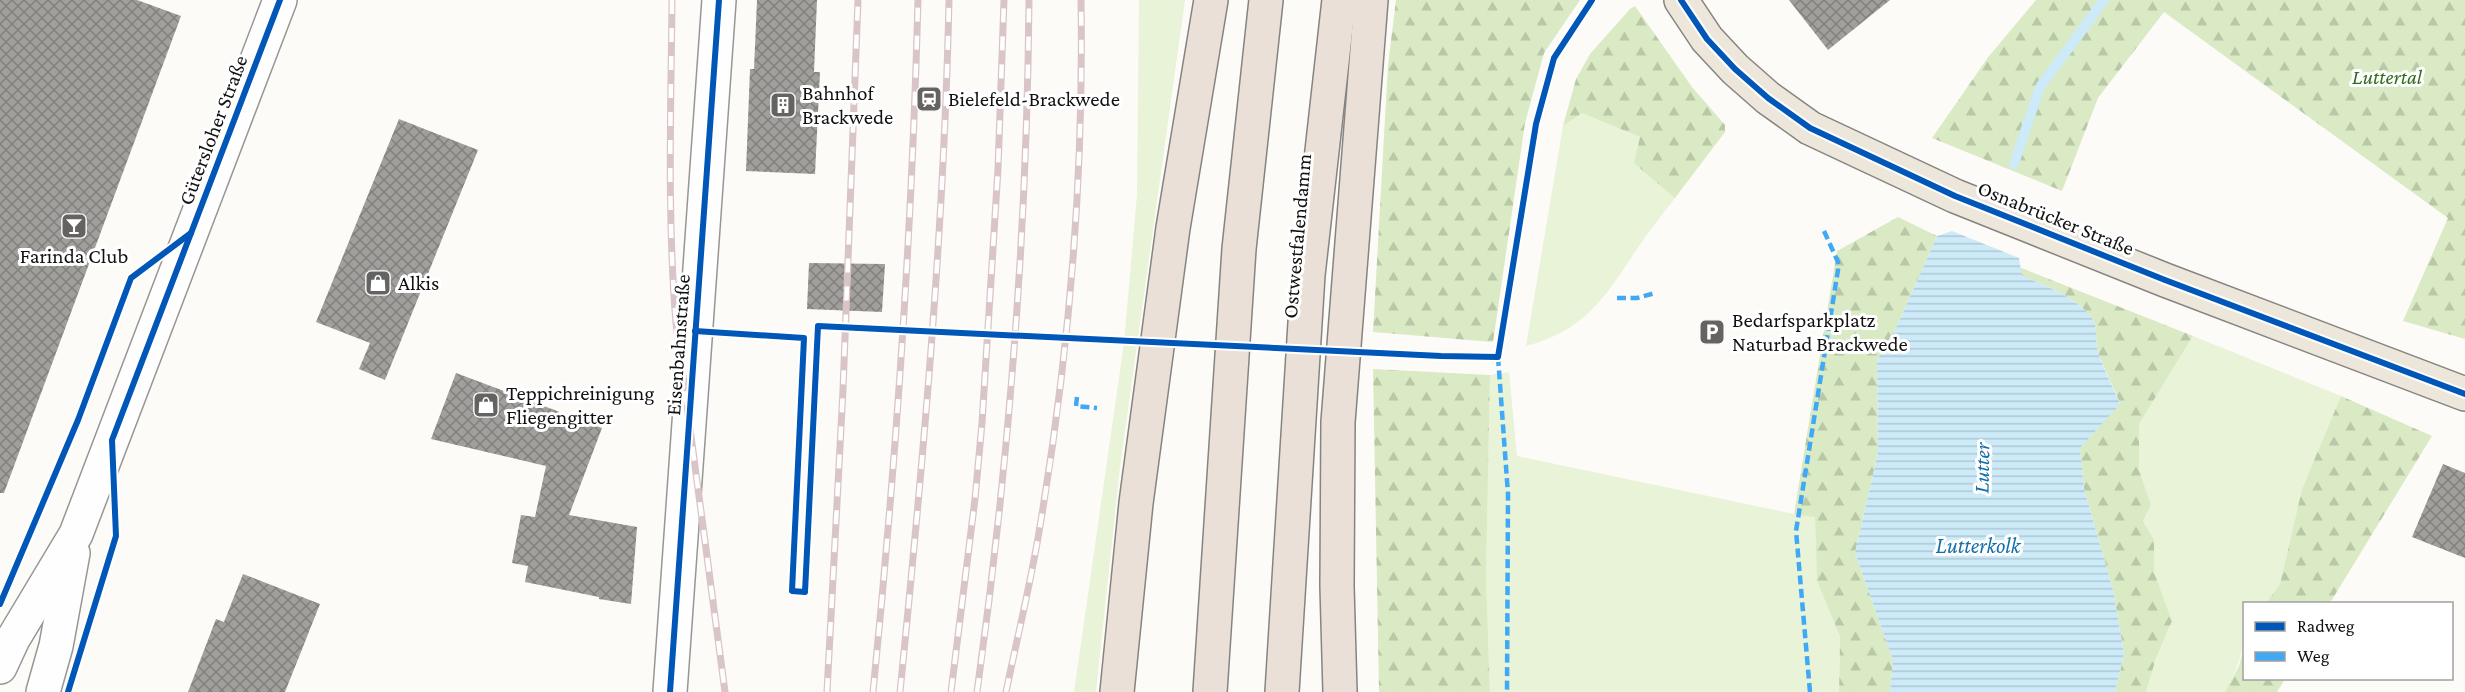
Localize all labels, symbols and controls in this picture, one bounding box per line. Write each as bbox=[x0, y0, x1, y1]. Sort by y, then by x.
street label: Gütersloher Straße bbox=[173, 52, 253, 208]
park label: Luttertal bbox=[2352, 65, 2423, 89]
place label: Bahnhof Brackwede bbox=[802, 81, 893, 129]
station icon: Bielefeld-Brackwede bbox=[914, 84, 944, 114]
place label: Bielefeld-Brackwede bbox=[948, 87, 1120, 111]
building icon: Bahnhof Brackwede bbox=[768, 90, 798, 120]
street label: Ostwestfalendamm bbox=[1278, 153, 1316, 319]
street label: Osnabrücker Straße bbox=[1974, 176, 2138, 260]
bar icon: Farinda Club bbox=[59, 211, 89, 241]
place label: Farinda Club bbox=[20, 244, 128, 268]
shop icon: Alkis bbox=[363, 268, 393, 298]
place label: Alkis bbox=[398, 271, 439, 295]
street label: Eisenbahnstraße bbox=[661, 274, 695, 416]
place label: Bedarfsparkplatz Naturbad Brackwede bbox=[1732, 308, 1908, 356]
parking icon: Bedarfsparkplatz Naturbad Brackwede bbox=[1697, 317, 1727, 347]
place label: Teppichreinigung Fliegengitter bbox=[506, 381, 654, 429]
shop icon: Teppichreinigung Fliegengitter bbox=[471, 390, 501, 420]
water label: Lutter bbox=[1969, 441, 1994, 494]
water label: Lutterkolk bbox=[1936, 533, 2022, 558]
legend bbox=[2243, 602, 2453, 680]
text: Radweg bbox=[2297, 616, 2355, 636]
text: Weg bbox=[2297, 646, 2330, 666]

